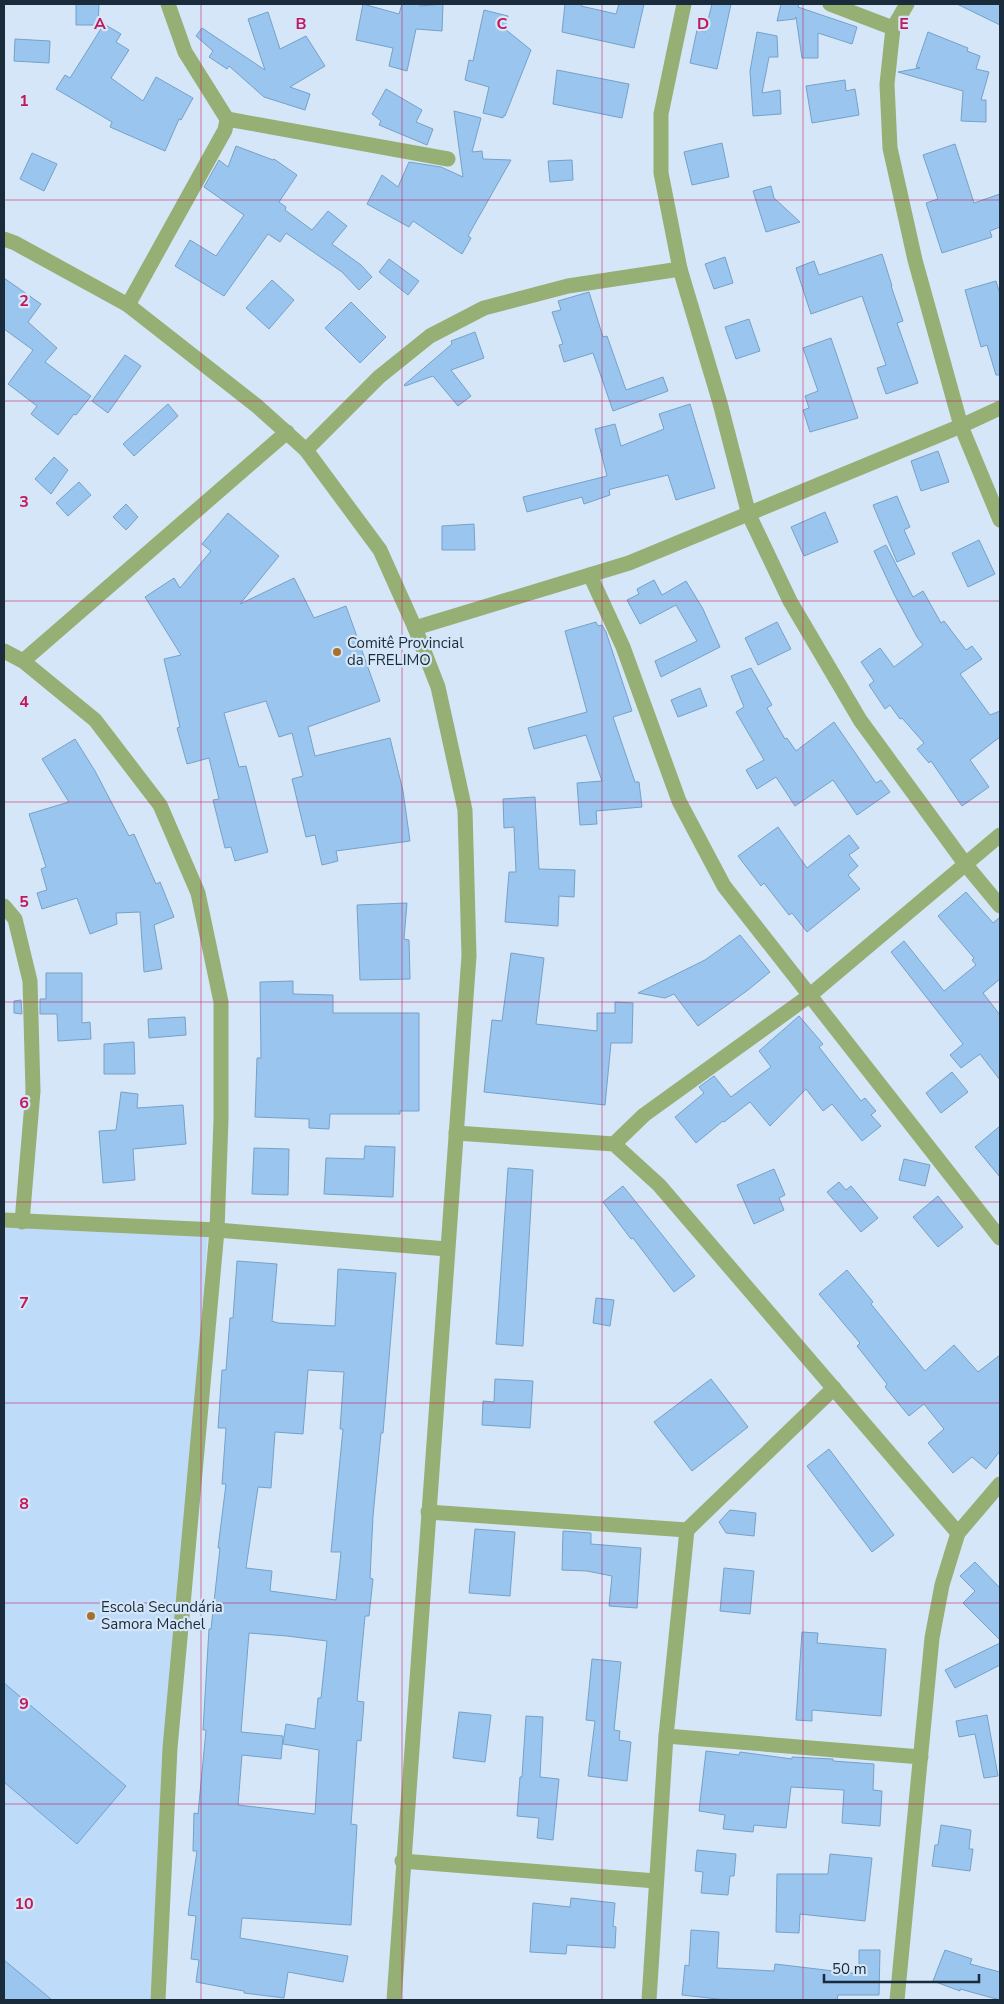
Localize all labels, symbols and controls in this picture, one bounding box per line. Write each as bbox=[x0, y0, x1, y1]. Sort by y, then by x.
text: A bbox=[94, 13, 106, 35]
text: B bbox=[295, 13, 307, 35]
text: C bbox=[497, 13, 508, 35]
text: D bbox=[697, 13, 709, 35]
text: E bbox=[899, 13, 909, 35]
text: 1 bbox=[19, 90, 29, 112]
text: 2 bbox=[19, 290, 29, 312]
text: 3 bbox=[19, 491, 29, 513]
place label: Comitê Provincial da FRELIMO bbox=[347, 633, 464, 670]
marker: Comitê Provincial da FRELIMO bbox=[331, 646, 343, 658]
text: 4 bbox=[19, 691, 29, 713]
text: 5 bbox=[19, 891, 29, 913]
text: 6 bbox=[19, 1092, 29, 1114]
text: 7 bbox=[19, 1292, 29, 1314]
text: 8 bbox=[19, 1493, 29, 1515]
place label: Escola Secundária Samora Machel bbox=[101, 1597, 223, 1634]
marker: Escola Secundária Samora Machel bbox=[85, 1610, 97, 1622]
text: 9 bbox=[19, 1693, 29, 1715]
text: 10 bbox=[14, 1893, 34, 1915]
scale bar bbox=[824, 1952, 979, 1984]
text: 50 m bbox=[832, 1959, 867, 1979]

